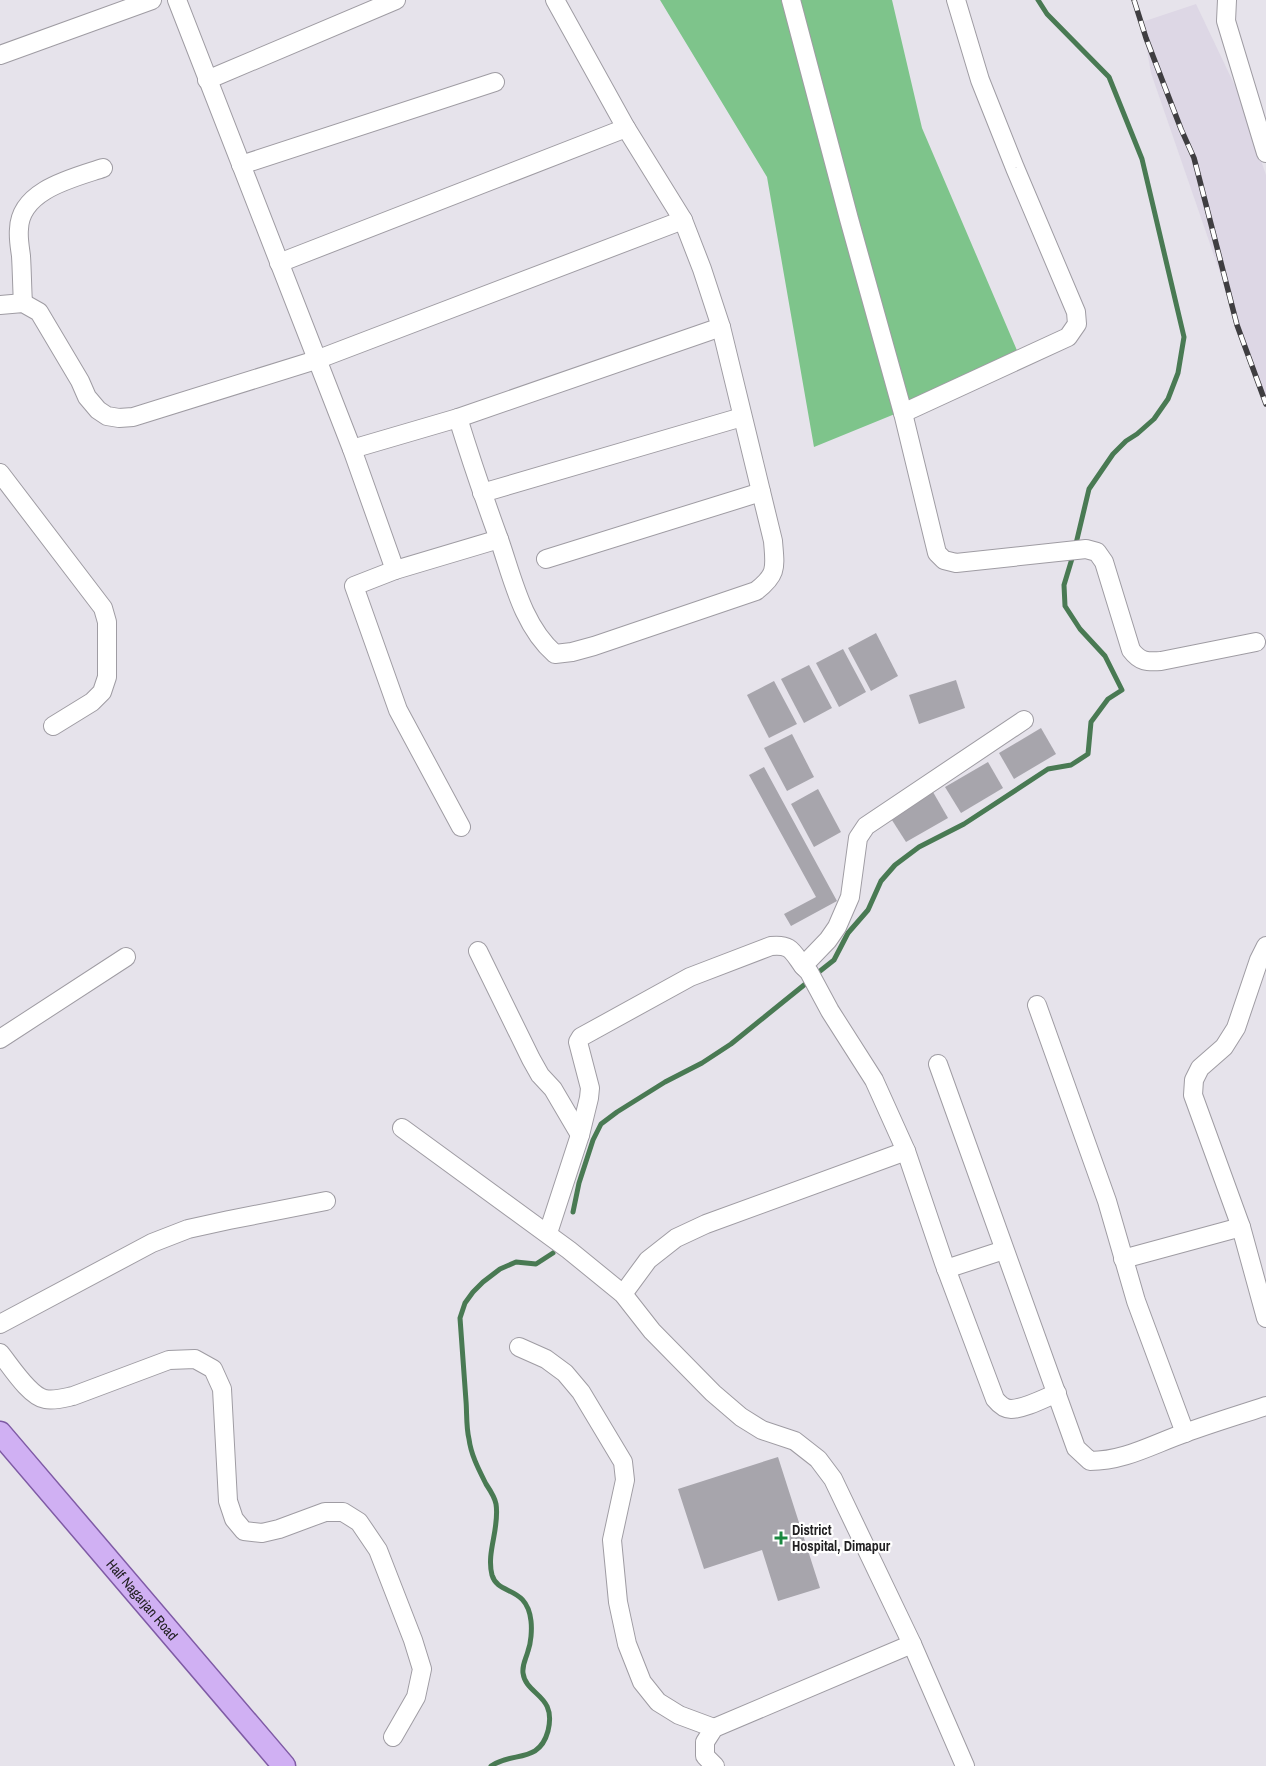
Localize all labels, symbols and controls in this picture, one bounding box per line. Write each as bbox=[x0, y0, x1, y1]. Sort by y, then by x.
place label: District Hospital, Dimapur bbox=[792, 1521, 891, 1555]
marker: District Hospital, Dimapur bbox=[774, 1531, 788, 1545]
street label: Half Nagarjan Road bbox=[103, 1555, 182, 1644]

